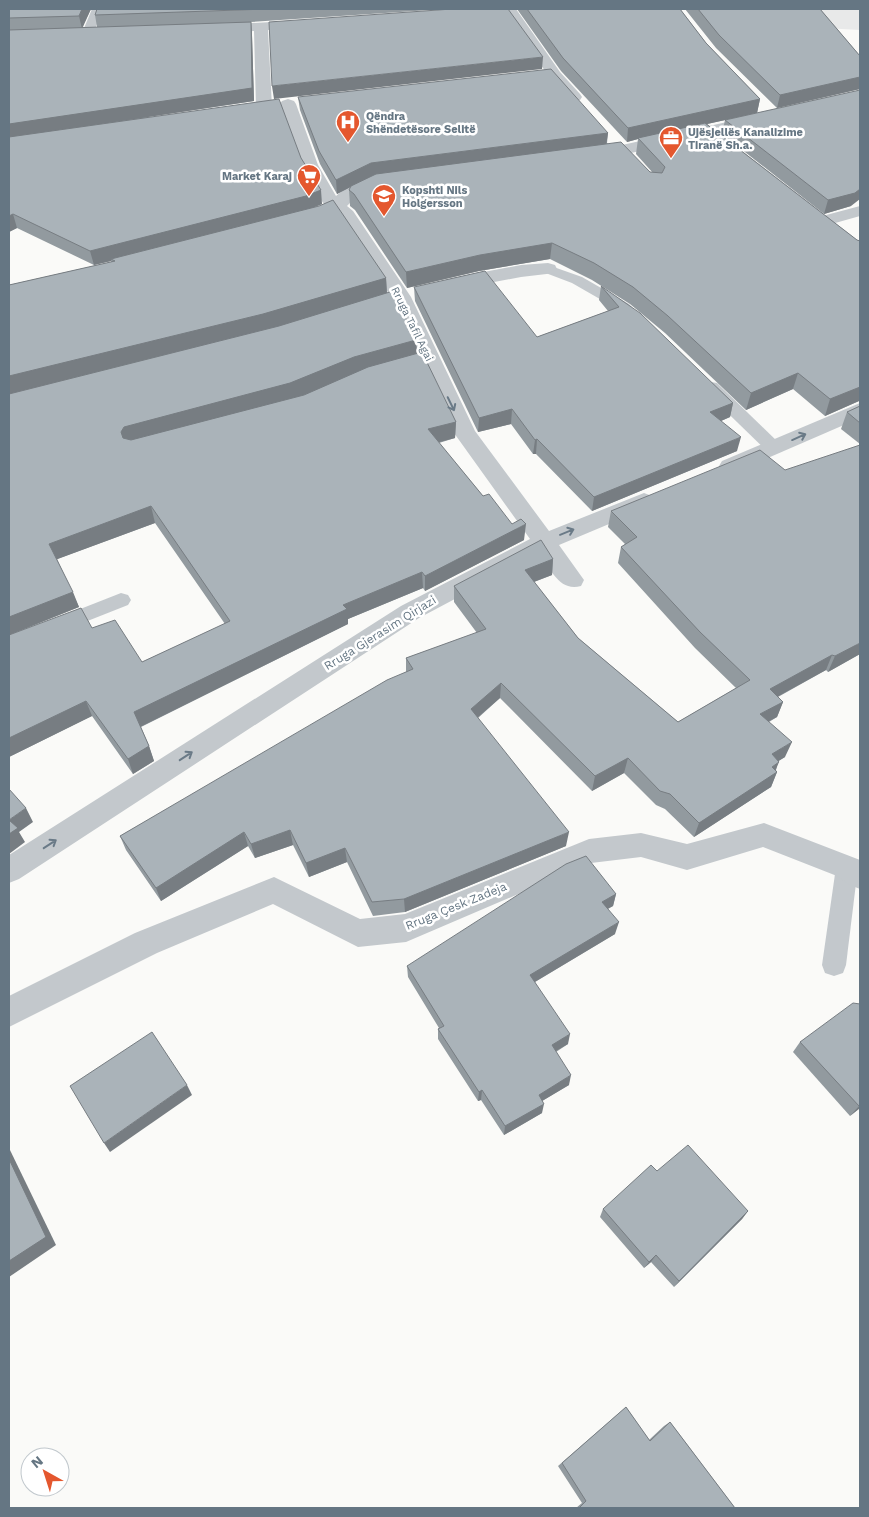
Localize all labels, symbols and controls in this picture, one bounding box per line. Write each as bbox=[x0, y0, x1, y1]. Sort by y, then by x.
hospital icon: Qëndra Shëndetësore Selitë bbox=[335, 109, 361, 143]
place label: Qëndra Shëndetësore Selitë bbox=[366, 110, 476, 136]
office icon: Ujësjellës Kanalizime Tiranë Sh.a. bbox=[658, 125, 684, 159]
place label: Ujësjellës Kanalizime Tiranë Sh.a. bbox=[688, 126, 803, 152]
supermarket icon: Market Karaj bbox=[296, 163, 322, 197]
place label: Market Karaj bbox=[222, 170, 292, 183]
school or university icon: Kopshti Nils Holgersson bbox=[371, 183, 397, 217]
place label: Kopshti Nils Holgersson bbox=[402, 184, 467, 210]
street label: Rruga Tafil Agai bbox=[388, 285, 436, 363]
one-way arrow bbox=[446, 396, 456, 411]
one-way arrow bbox=[791, 431, 806, 441]
one-way arrow bbox=[559, 527, 575, 536]
street label: Rruga Gjerasim Qirjazi bbox=[322, 593, 438, 673]
one-way arrow bbox=[179, 750, 193, 760]
one-way arrow bbox=[42, 838, 56, 848]
street label: Rruga Çesk Zadeja bbox=[403, 879, 509, 933]
north arrow bbox=[20, 1447, 70, 1497]
text: N bbox=[28, 1452, 46, 1471]

